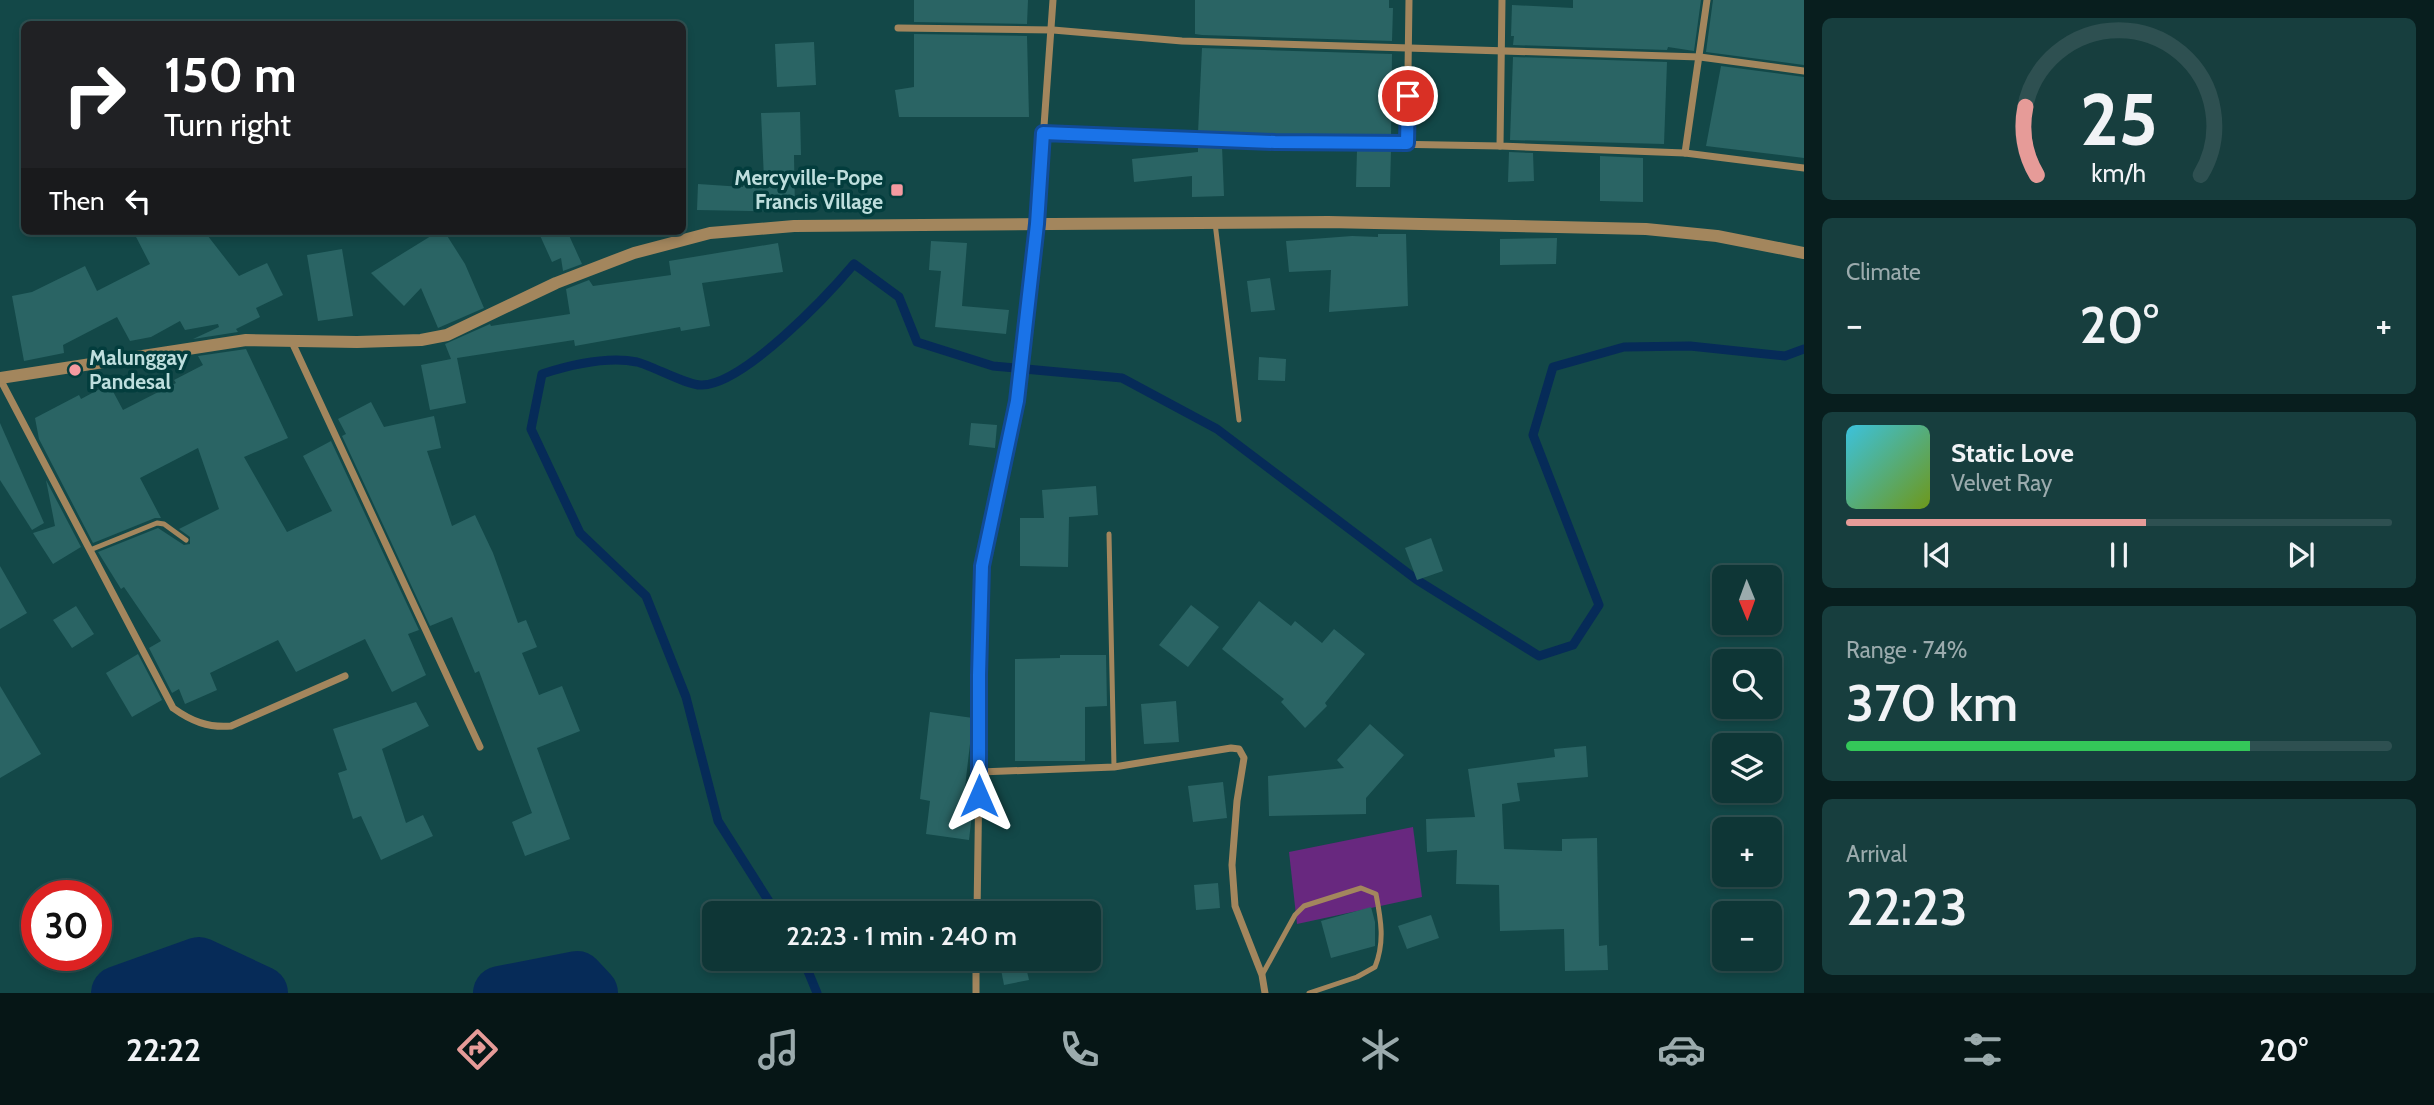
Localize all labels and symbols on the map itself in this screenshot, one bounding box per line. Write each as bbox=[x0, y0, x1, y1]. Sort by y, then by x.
pin bbox=[1378, 66, 1438, 126]
place label: Mercyville-Pope Francis Village bbox=[734, 165, 883, 214]
marker: Mercyville-Pope Francis Village bbox=[889, 182, 905, 198]
place label: Malunggay Pandesal bbox=[89, 345, 188, 394]
marker: Malunggay Pandesal bbox=[67, 362, 83, 378]
north arrow bbox=[1712, 565, 1782, 635]
position arrow bbox=[942, 759, 1016, 833]
speed limit sign: 30 bbox=[21, 880, 112, 971]

